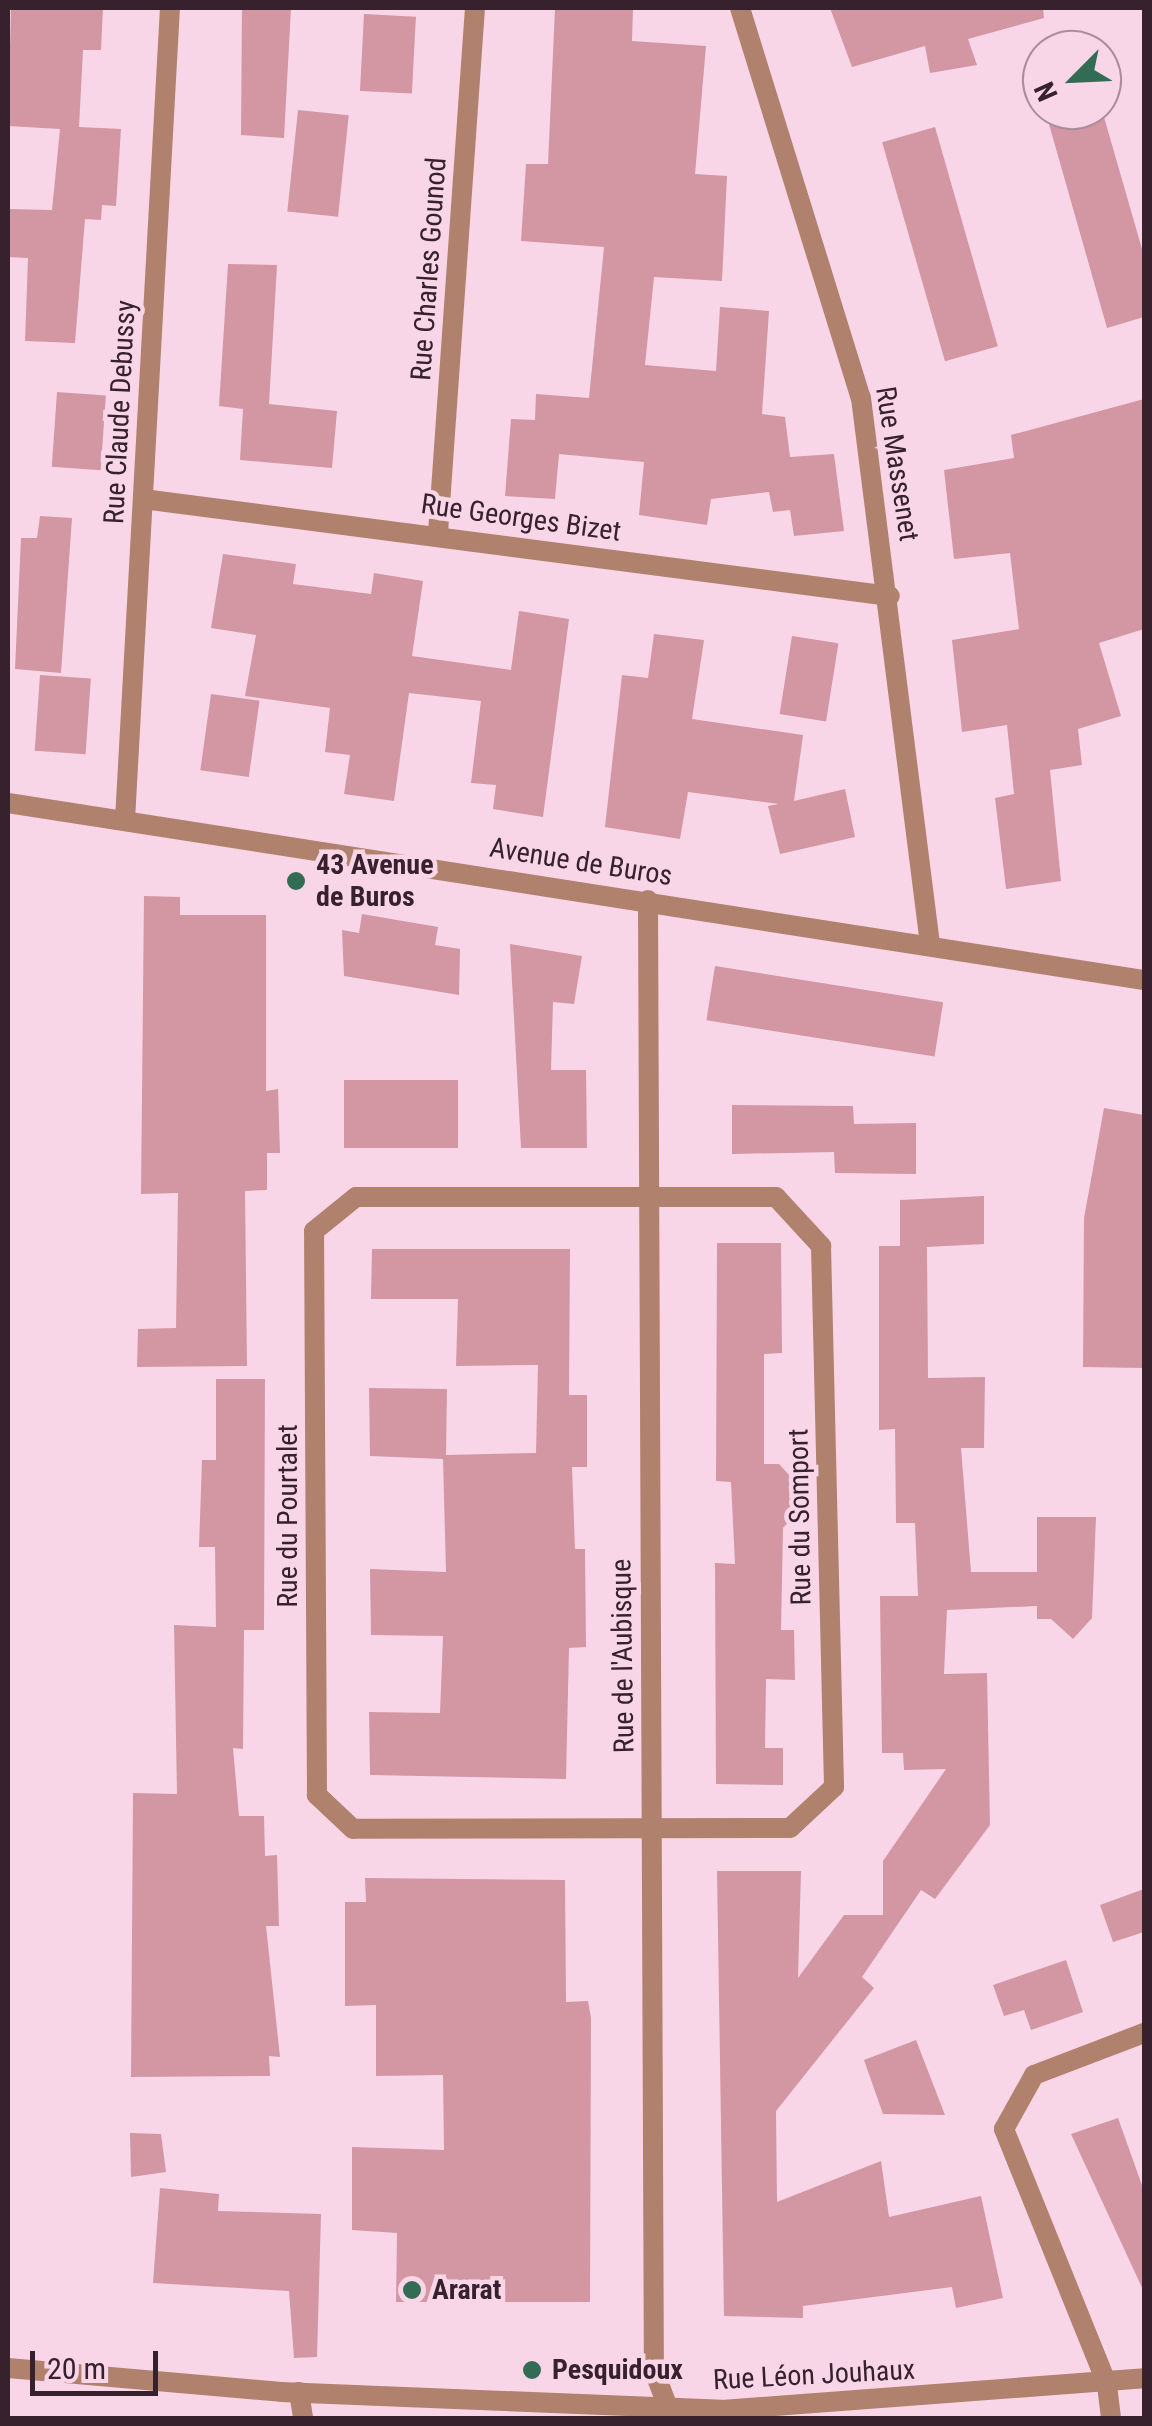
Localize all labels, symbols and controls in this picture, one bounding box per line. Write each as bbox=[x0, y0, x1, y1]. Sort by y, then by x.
north arrow bbox=[1022, 30, 1122, 130]
text: N bbox=[1027, 77, 1065, 106]
street label: Rue Charles Gounod bbox=[404, 156, 454, 382]
street label: Rue Claude Debussy bbox=[97, 299, 143, 525]
street label: Rue Massenet bbox=[868, 384, 926, 544]
street label: Rue Georges Bizet bbox=[419, 487, 623, 549]
street label: Avenue de Buros bbox=[487, 831, 675, 893]
place label: 43 Avenue de Buros bbox=[316, 848, 434, 914]
marker: 43 Avenue de Buros bbox=[285, 870, 307, 892]
street label: Rue du Pourtalet bbox=[271, 1424, 305, 1608]
street label: Rue du Somport bbox=[782, 1428, 818, 1606]
street label: Rue de l'Aubisque bbox=[605, 1559, 641, 1753]
place label: Ararat bbox=[432, 2273, 501, 2307]
marker: Ararat bbox=[401, 2279, 423, 2301]
scale bar bbox=[35, 2331, 162, 2393]
text: 20 m bbox=[47, 2351, 106, 2386]
place label: Pesquidoux bbox=[552, 2353, 683, 2387]
street label: Rue Léon Jouhaux bbox=[712, 2353, 916, 2397]
marker: Pesquidoux bbox=[521, 2359, 543, 2381]

